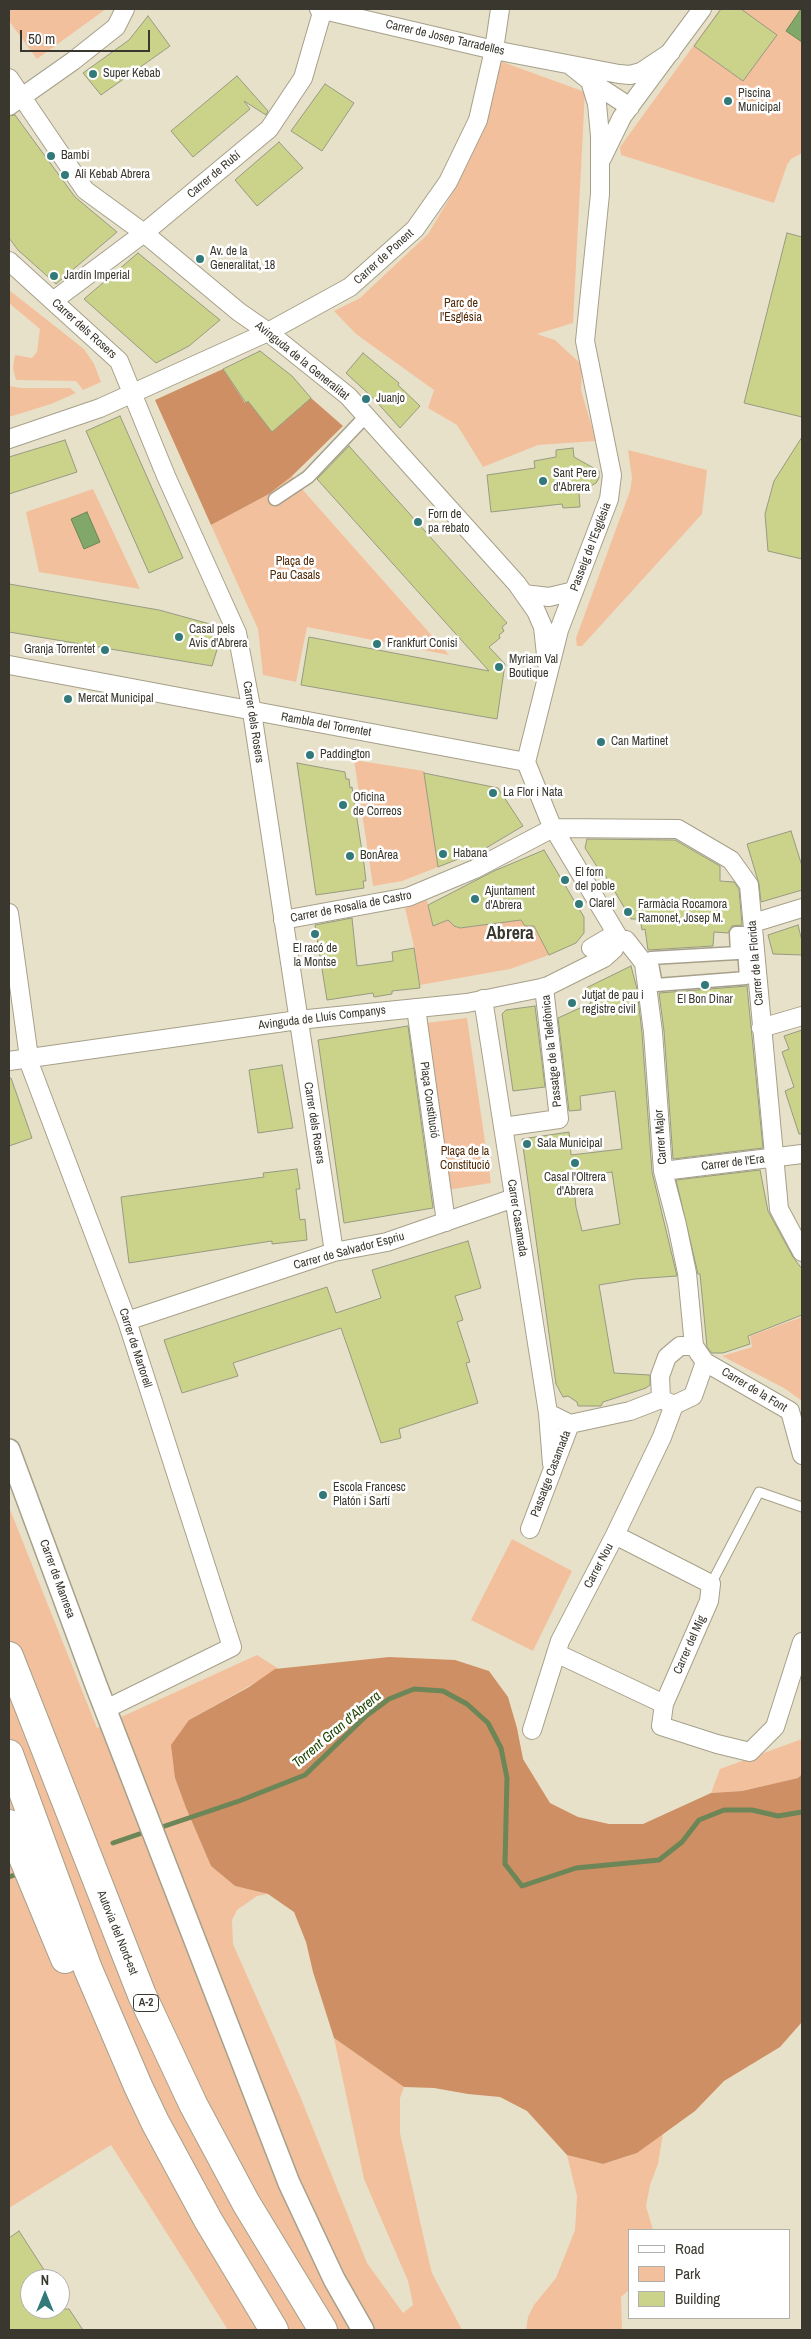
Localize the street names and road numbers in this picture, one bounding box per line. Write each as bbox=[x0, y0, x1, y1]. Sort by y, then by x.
street label: Carrer de Josep Tarradelles bbox=[384, 17, 506, 59]
street label: Carrer de Rubí bbox=[184, 149, 244, 201]
street label: Carrer de Ponent bbox=[351, 226, 417, 288]
street label: Carrer dels Rosers bbox=[49, 296, 119, 362]
street label: Avinguda de la Generalitat bbox=[252, 319, 352, 403]
street label: Passeig de l'Església bbox=[567, 501, 615, 593]
street label: Carrer dels Rosers bbox=[239, 680, 267, 764]
street label: Rambla del Torrentet bbox=[280, 710, 372, 740]
street label: Carrer de Rosalía de Castro bbox=[289, 888, 413, 926]
street label: Carrer de la Florida bbox=[745, 920, 767, 1006]
street label: Passatge de la Telefònica bbox=[539, 994, 565, 1108]
street label: Avinguda de Lluís Companys bbox=[257, 1003, 387, 1033]
street label: Plaça Constitució bbox=[417, 1061, 441, 1139]
street label: Carrer dels Rosers bbox=[300, 1081, 328, 1165]
street label: Carrer Major bbox=[652, 1109, 670, 1165]
street label: Carrer de l'Era bbox=[701, 1152, 765, 1174]
street label: Carrer Casamada bbox=[504, 1178, 530, 1258]
street label: Carrer de Salvador Espriu bbox=[292, 1229, 406, 1273]
street label: Carrer de Martorell bbox=[115, 1307, 155, 1389]
street label: Carrer de la Font bbox=[719, 1365, 789, 1415]
street label: Passatge Casamada bbox=[528, 1429, 574, 1519]
street label: Carrer de Manresa bbox=[36, 1538, 78, 1620]
street label: Carrer Nou bbox=[581, 1541, 617, 1591]
street label: Carrer del Mig bbox=[671, 1613, 709, 1677]
street label: Autovia del Nord-est bbox=[94, 1889, 140, 1977]
road number: A-2 bbox=[134, 1995, 158, 2012]

